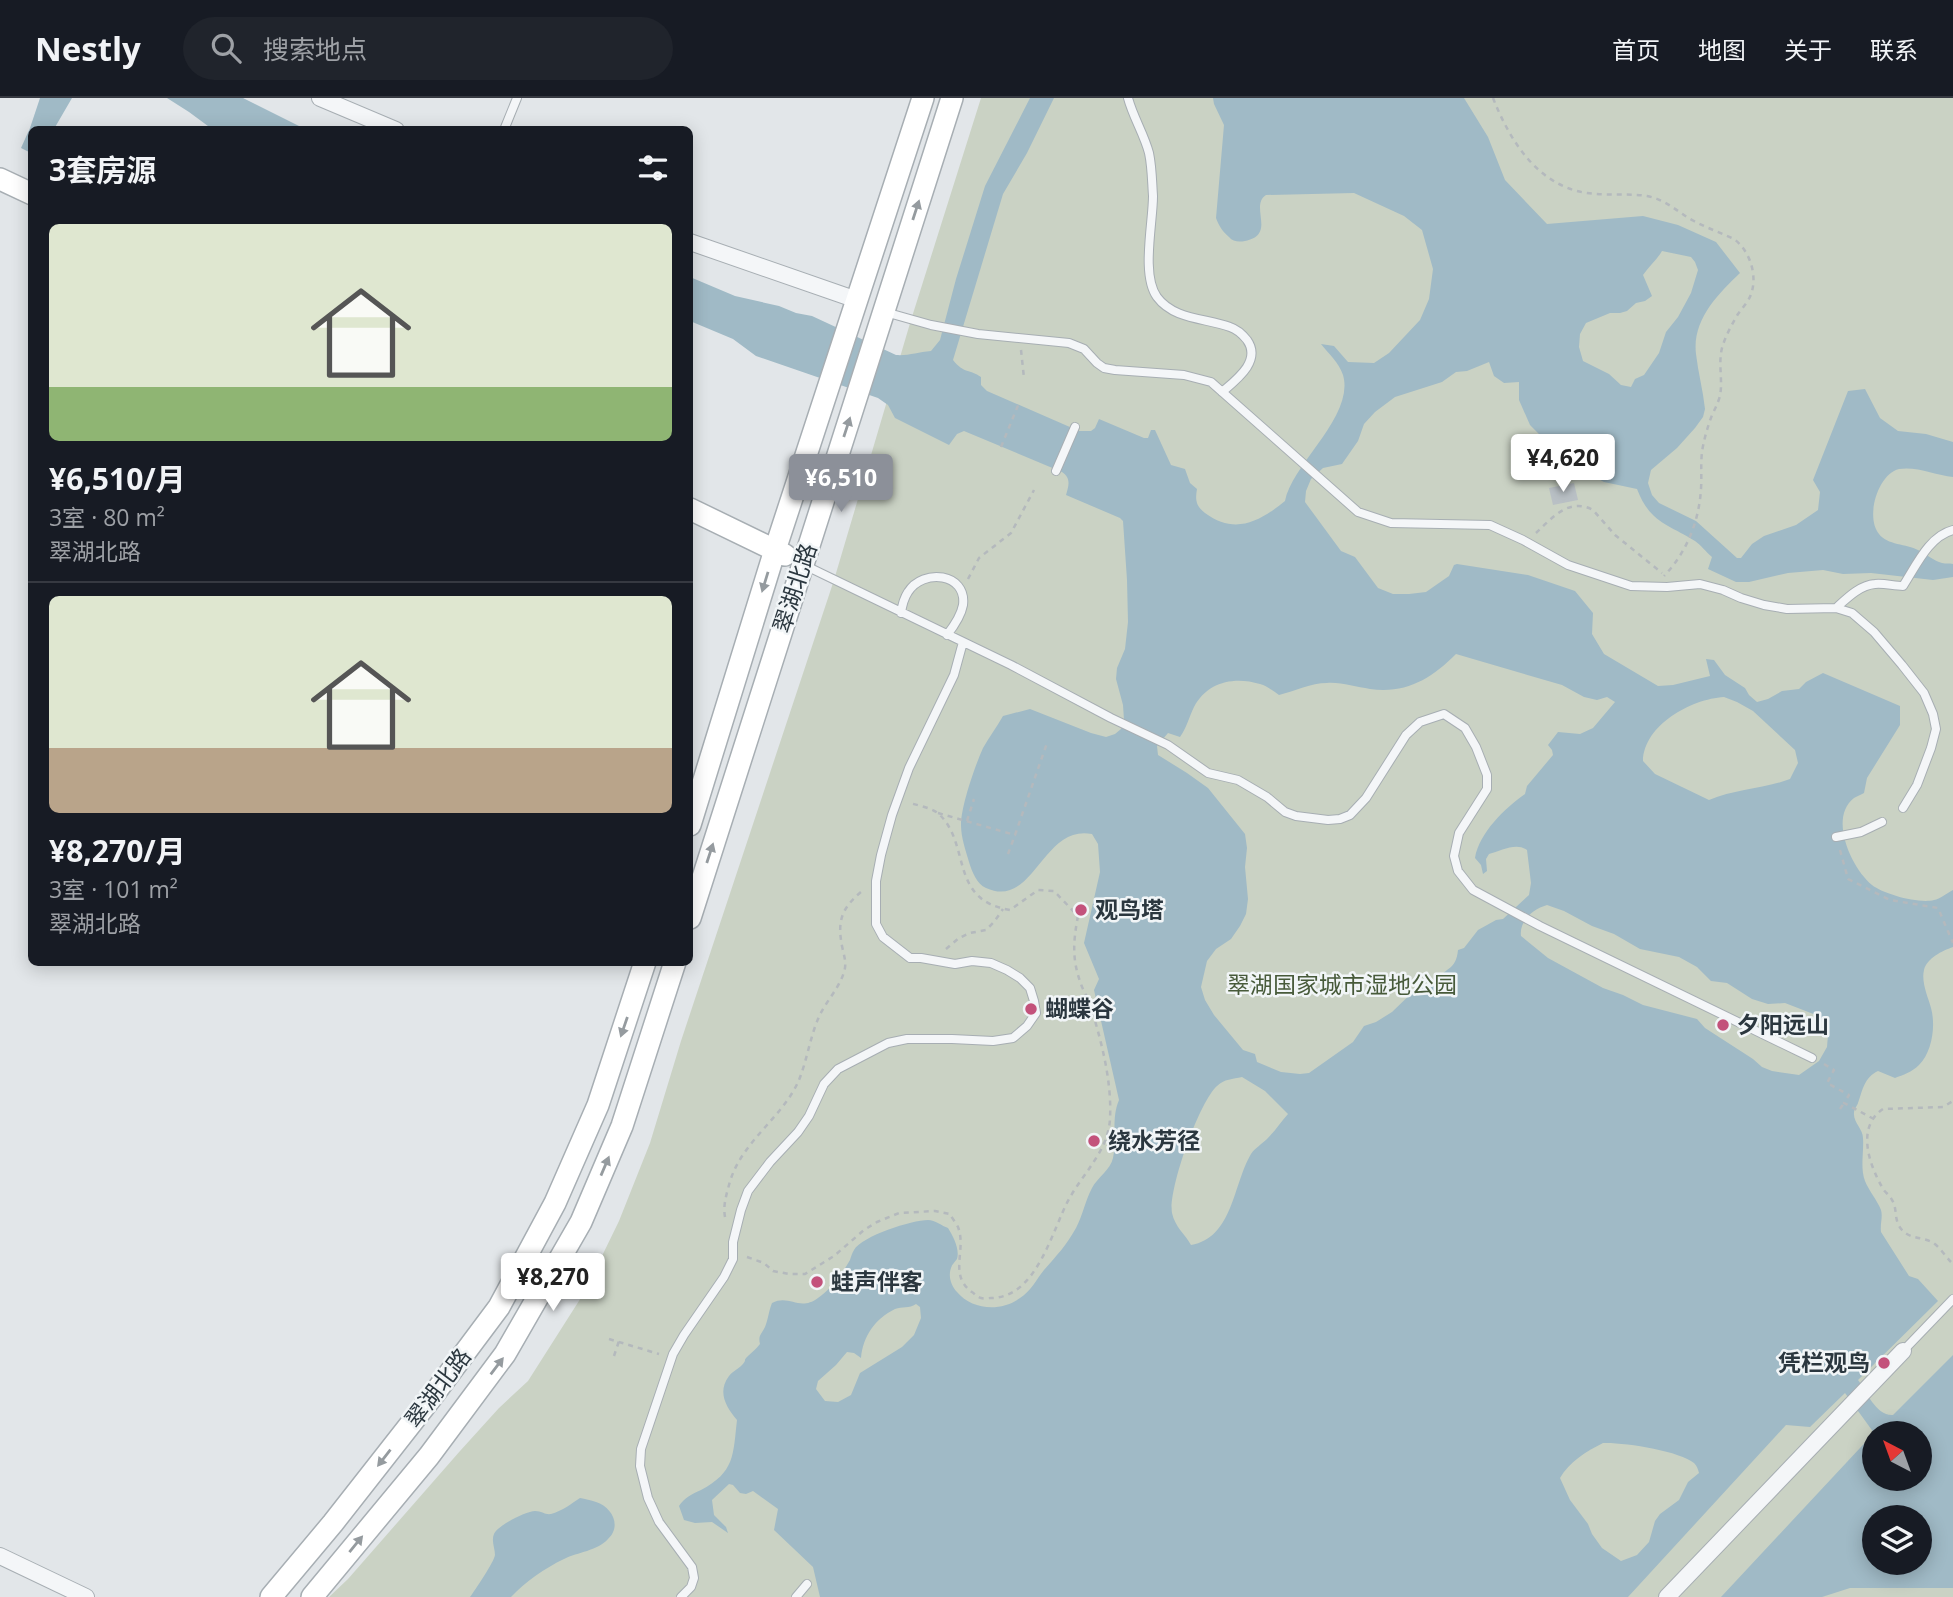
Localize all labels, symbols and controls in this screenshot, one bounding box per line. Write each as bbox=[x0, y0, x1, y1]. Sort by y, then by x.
search box bbox=[183, 17, 673, 80]
text: Nestly bbox=[35, 26, 141, 71]
icon: search bbox=[207, 29, 245, 67]
text: 搜索地点 bbox=[263, 31, 367, 67]
text: 首页 bbox=[1612, 33, 1660, 66]
text: 地图 bbox=[1698, 33, 1746, 66]
text: 关于 bbox=[1784, 33, 1832, 66]
text: 联系 bbox=[1870, 33, 1918, 66]
text: 3套房源 bbox=[49, 149, 156, 190]
icon: filters bbox=[634, 149, 672, 187]
one-way arrow bbox=[912, 199, 922, 220]
icon: home bbox=[298, 270, 424, 396]
one-way arrow bbox=[842, 416, 853, 437]
pin: ¥4,620 bbox=[1506, 434, 1620, 494]
text: ¥4,620 bbox=[1527, 441, 1599, 473]
pin: ¥6,510 bbox=[784, 454, 898, 514]
text: ¥6,510/月 bbox=[49, 458, 186, 499]
text: ¥6,510 bbox=[805, 461, 877, 493]
text: 3室 · 80 m² bbox=[49, 501, 165, 533]
text: 翠湖北路 bbox=[49, 535, 141, 567]
street label: 翠湖北路 bbox=[765, 539, 823, 636]
one-way arrow bbox=[760, 572, 770, 593]
icon: home bbox=[298, 642, 424, 768]
text: ¥8,270/月 bbox=[49, 830, 186, 871]
one-way arrow bbox=[705, 842, 716, 863]
text: 3室 · 101 m² bbox=[49, 873, 178, 905]
place label: 观鸟塔 bbox=[1095, 893, 1164, 925]
marker: 观鸟塔 bbox=[1073, 902, 1089, 918]
text: 翠湖北路 bbox=[49, 907, 141, 939]
park label: 翠湖国家城市湿地公园 bbox=[1227, 968, 1457, 1000]
place label: 蝴蝶谷 bbox=[1045, 992, 1114, 1024]
marker: 蝴蝶谷 bbox=[1023, 1001, 1039, 1017]
place label: 夕阳远山 bbox=[1737, 1008, 1829, 1040]
one-way arrow bbox=[618, 1017, 629, 1038]
marker: 夕阳远山 bbox=[1715, 1017, 1731, 1033]
place label: 绕水芳径 bbox=[1108, 1124, 1200, 1156]
marker: 绕水芳径 bbox=[1086, 1133, 1102, 1149]
one-way arrow bbox=[599, 1156, 611, 1176]
pin: ¥8,270 bbox=[496, 1254, 610, 1313]
text: ¥8,270 bbox=[517, 1260, 589, 1292]
place label: 蛙声伴客 bbox=[831, 1265, 923, 1297]
marker: 蛙声伴客 bbox=[809, 1274, 825, 1290]
street label: 翠湖北路 bbox=[397, 1341, 478, 1434]
place label: 凭栏观鸟 bbox=[1778, 1346, 1870, 1378]
marker: 凭栏观鸟 bbox=[1876, 1355, 1892, 1371]
one-way arrow bbox=[489, 1357, 504, 1375]
north arrow bbox=[1862, 1421, 1932, 1491]
map controls bbox=[1862, 1421, 1932, 1575]
one-way arrow bbox=[377, 1449, 392, 1467]
button: layers bbox=[1862, 1505, 1932, 1575]
one-way arrow bbox=[348, 1536, 363, 1553]

